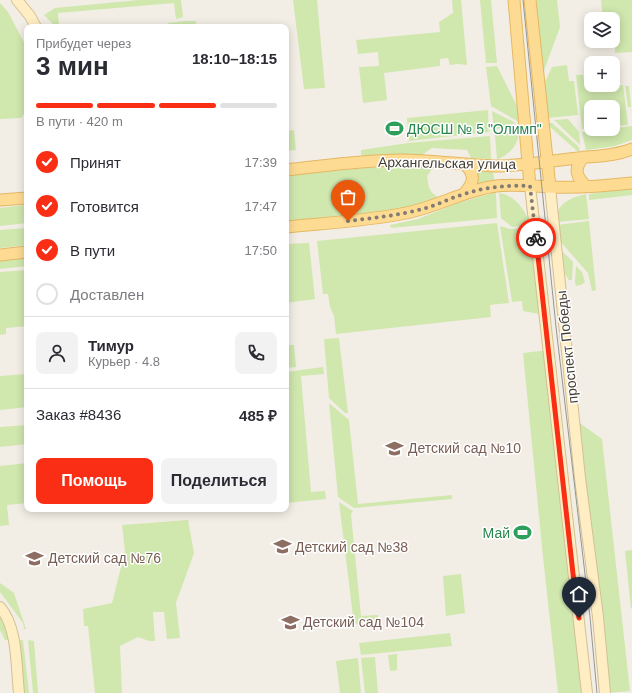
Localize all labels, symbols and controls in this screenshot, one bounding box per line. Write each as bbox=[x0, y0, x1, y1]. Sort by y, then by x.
map controls bbox=[584, 12, 620, 136]
button: layers bbox=[584, 12, 620, 48]
text: Прибудет через bbox=[36, 36, 131, 51]
text: 18:10–18:15 bbox=[192, 50, 277, 67]
text: 3 мин bbox=[36, 51, 109, 81]
button: + bbox=[584, 56, 620, 92]
button: − bbox=[584, 100, 620, 136]
text: В пути · 420 m bbox=[36, 114, 123, 129]
sports icon: ДЮСШ № 5 "Олимп" bbox=[384, 119, 404, 139]
place label: ДЮСШ № 5 "Олимп" bbox=[407, 121, 542, 137]
icon: check bbox=[36, 151, 58, 173]
text: Принят bbox=[70, 154, 121, 171]
street label: Архангельская улица bbox=[378, 154, 516, 172]
text: 17:39 bbox=[244, 155, 277, 170]
pin bbox=[331, 180, 365, 221]
icon: bag bbox=[337, 186, 359, 208]
icon: check bbox=[36, 195, 58, 217]
text: Готовится bbox=[70, 198, 139, 215]
text: 17:47 bbox=[244, 199, 277, 214]
courier bbox=[516, 218, 556, 258]
icon: bike bbox=[525, 227, 547, 249]
icon: check bbox=[36, 239, 58, 261]
text: В пути bbox=[70, 242, 115, 259]
text: 17:50 bbox=[244, 243, 277, 258]
text: Доставлен bbox=[70, 286, 144, 303]
street label: проспект Победы bbox=[553, 290, 581, 404]
button: person bbox=[36, 332, 78, 374]
button: phone bbox=[235, 332, 277, 374]
text: Тимур bbox=[88, 337, 134, 354]
text: Курьер · 4.8 bbox=[88, 354, 160, 369]
text: Заказ #8436 bbox=[36, 406, 121, 423]
text: 485 ₽ bbox=[239, 407, 277, 424]
school or university icon: Детский сад №10 bbox=[385, 438, 405, 458]
place label: Детский сад №10 bbox=[408, 440, 521, 456]
button: Помощь bbox=[36, 458, 153, 504]
button: Поделиться bbox=[161, 458, 277, 504]
sports icon: Май bbox=[513, 523, 533, 543]
place label: Май bbox=[483, 525, 510, 541]
school or university icon: Детский сад №38 bbox=[272, 537, 292, 557]
place label: Детский сад №38 bbox=[295, 539, 408, 555]
school or university icon: Детский сад №76 bbox=[25, 548, 45, 568]
place label: Детский сад №76 bbox=[48, 550, 161, 566]
pin bbox=[562, 577, 596, 618]
icon: home bbox=[568, 583, 590, 605]
school or university icon: Детский сад №104 bbox=[280, 612, 300, 632]
place label: Детский сад №104 bbox=[303, 614, 424, 630]

